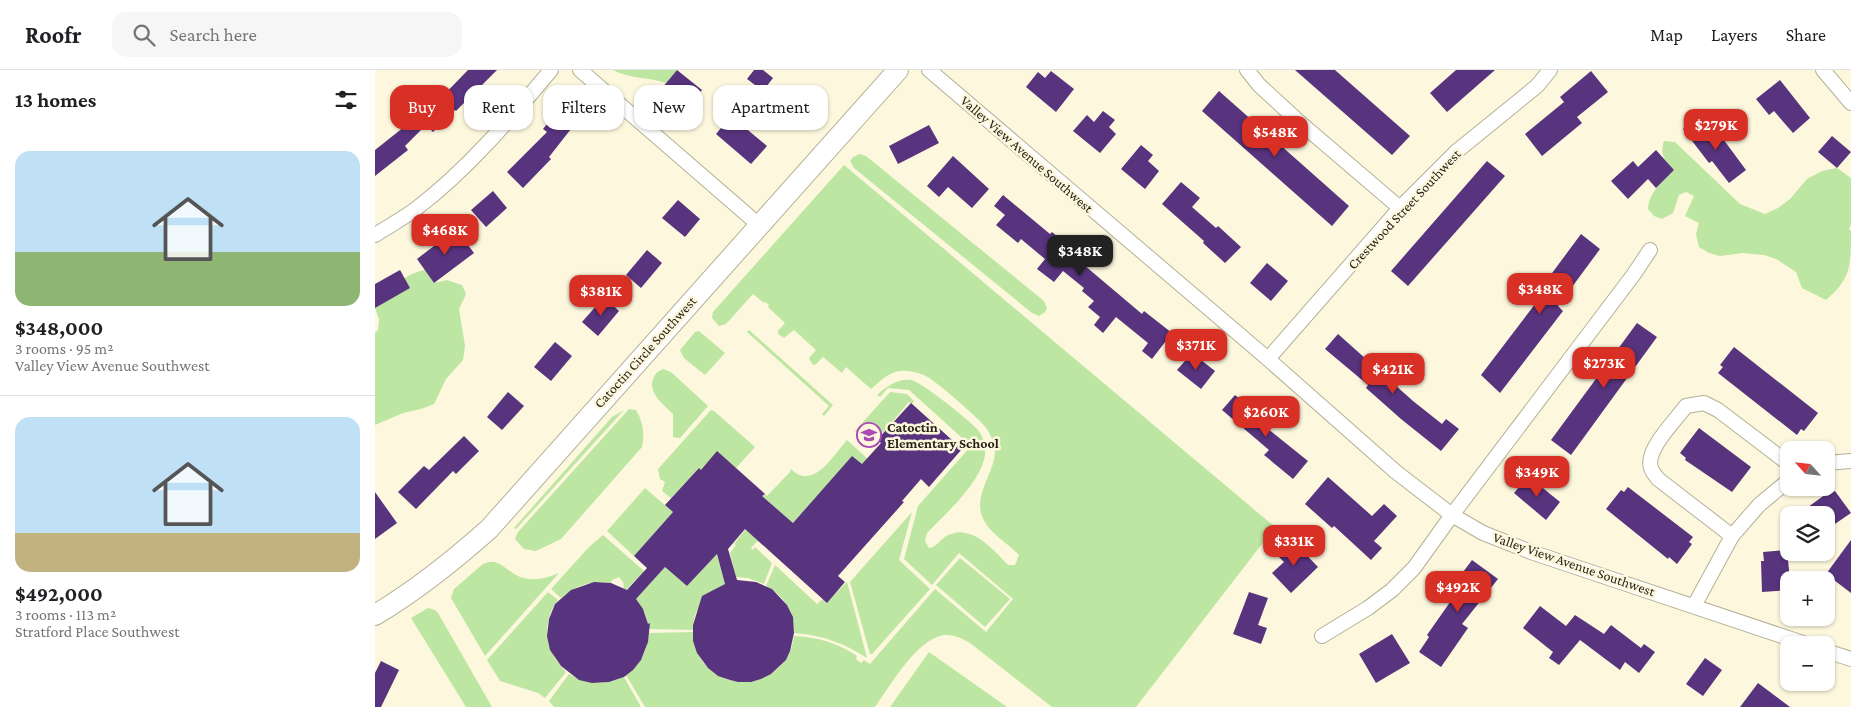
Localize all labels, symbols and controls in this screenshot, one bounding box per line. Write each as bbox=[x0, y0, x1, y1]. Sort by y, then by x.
search box bbox=[112, 12, 462, 57]
text: Roofr bbox=[25, 21, 82, 48]
icon: search bbox=[130, 21, 158, 49]
text: Search here bbox=[170, 24, 257, 45]
text: Map bbox=[1650, 25, 1683, 45]
text: Layers bbox=[1711, 25, 1758, 45]
text: Share bbox=[1786, 25, 1826, 45]
chip: Buy bbox=[390, 85, 454, 130]
chip: Rent bbox=[464, 85, 533, 130]
chip: Filters bbox=[543, 85, 624, 130]
chip: New bbox=[634, 85, 703, 130]
chip: Apartment bbox=[713, 85, 828, 130]
icon: filters bbox=[332, 86, 360, 114]
text: 13 homes bbox=[15, 88, 96, 112]
street label: Valley View Avenue Southwest bbox=[958, 92, 1097, 216]
pin: $279K bbox=[1681, 108, 1751, 151]
pin: $548K bbox=[1240, 116, 1310, 158]
text: $279K bbox=[1695, 116, 1737, 133]
text: $548K bbox=[1253, 123, 1297, 140]
street label: Crestwood Street Southwest bbox=[1344, 145, 1464, 272]
icon: home bbox=[143, 184, 233, 274]
pin: $468K bbox=[410, 214, 480, 256]
text: $468K bbox=[423, 221, 467, 238]
pin: $348K bbox=[1045, 234, 1115, 277]
text: $348K bbox=[1058, 242, 1102, 259]
pin: $348K bbox=[1505, 272, 1575, 315]
pin: $381K bbox=[566, 274, 636, 317]
text: $348K bbox=[1518, 280, 1562, 297]
text: $381K bbox=[580, 282, 622, 299]
street label: Catoctin Circle Southwest bbox=[591, 293, 700, 411]
text: $348,000 bbox=[15, 316, 103, 340]
pin: $371K bbox=[1161, 328, 1231, 371]
text: $371K bbox=[1176, 336, 1216, 353]
text: 3 rooms · 95 m² bbox=[15, 340, 113, 357]
pin: $273K bbox=[1569, 346, 1639, 389]
pin: $421K bbox=[1358, 352, 1428, 395]
text: $273K bbox=[1583, 354, 1625, 371]
text: Valley View Avenue Southwest bbox=[15, 357, 210, 374]
text: $421K bbox=[1373, 360, 1413, 377]
pin: $260K bbox=[1231, 396, 1301, 438]
text: $260K bbox=[1244, 403, 1288, 420]
place label: Catoctin Elementary School bbox=[887, 419, 999, 451]
school or university icon: Catoctin Elementary School bbox=[856, 422, 882, 448]
north arrow bbox=[1780, 441, 1835, 496]
map controls bbox=[1780, 441, 1835, 691]
icon: home bbox=[143, 449, 233, 539]
pin: $349K bbox=[1502, 456, 1572, 498]
text: $349K bbox=[1515, 463, 1559, 480]
button: layers bbox=[1780, 506, 1835, 561]
pin: $331K bbox=[1259, 524, 1329, 567]
street label: Valley View Avenue Southwest bbox=[1491, 529, 1657, 599]
text: $331K bbox=[1274, 532, 1314, 549]
pin: $492K bbox=[1423, 570, 1493, 613]
button: + bbox=[1780, 571, 1835, 626]
text: $492K bbox=[1436, 578, 1480, 595]
text: $492,000 bbox=[15, 582, 103, 606]
text: 3 rooms · 113 m² bbox=[15, 606, 116, 623]
text: Stratford Place Southwest bbox=[15, 623, 179, 640]
button: − bbox=[1780, 636, 1835, 691]

